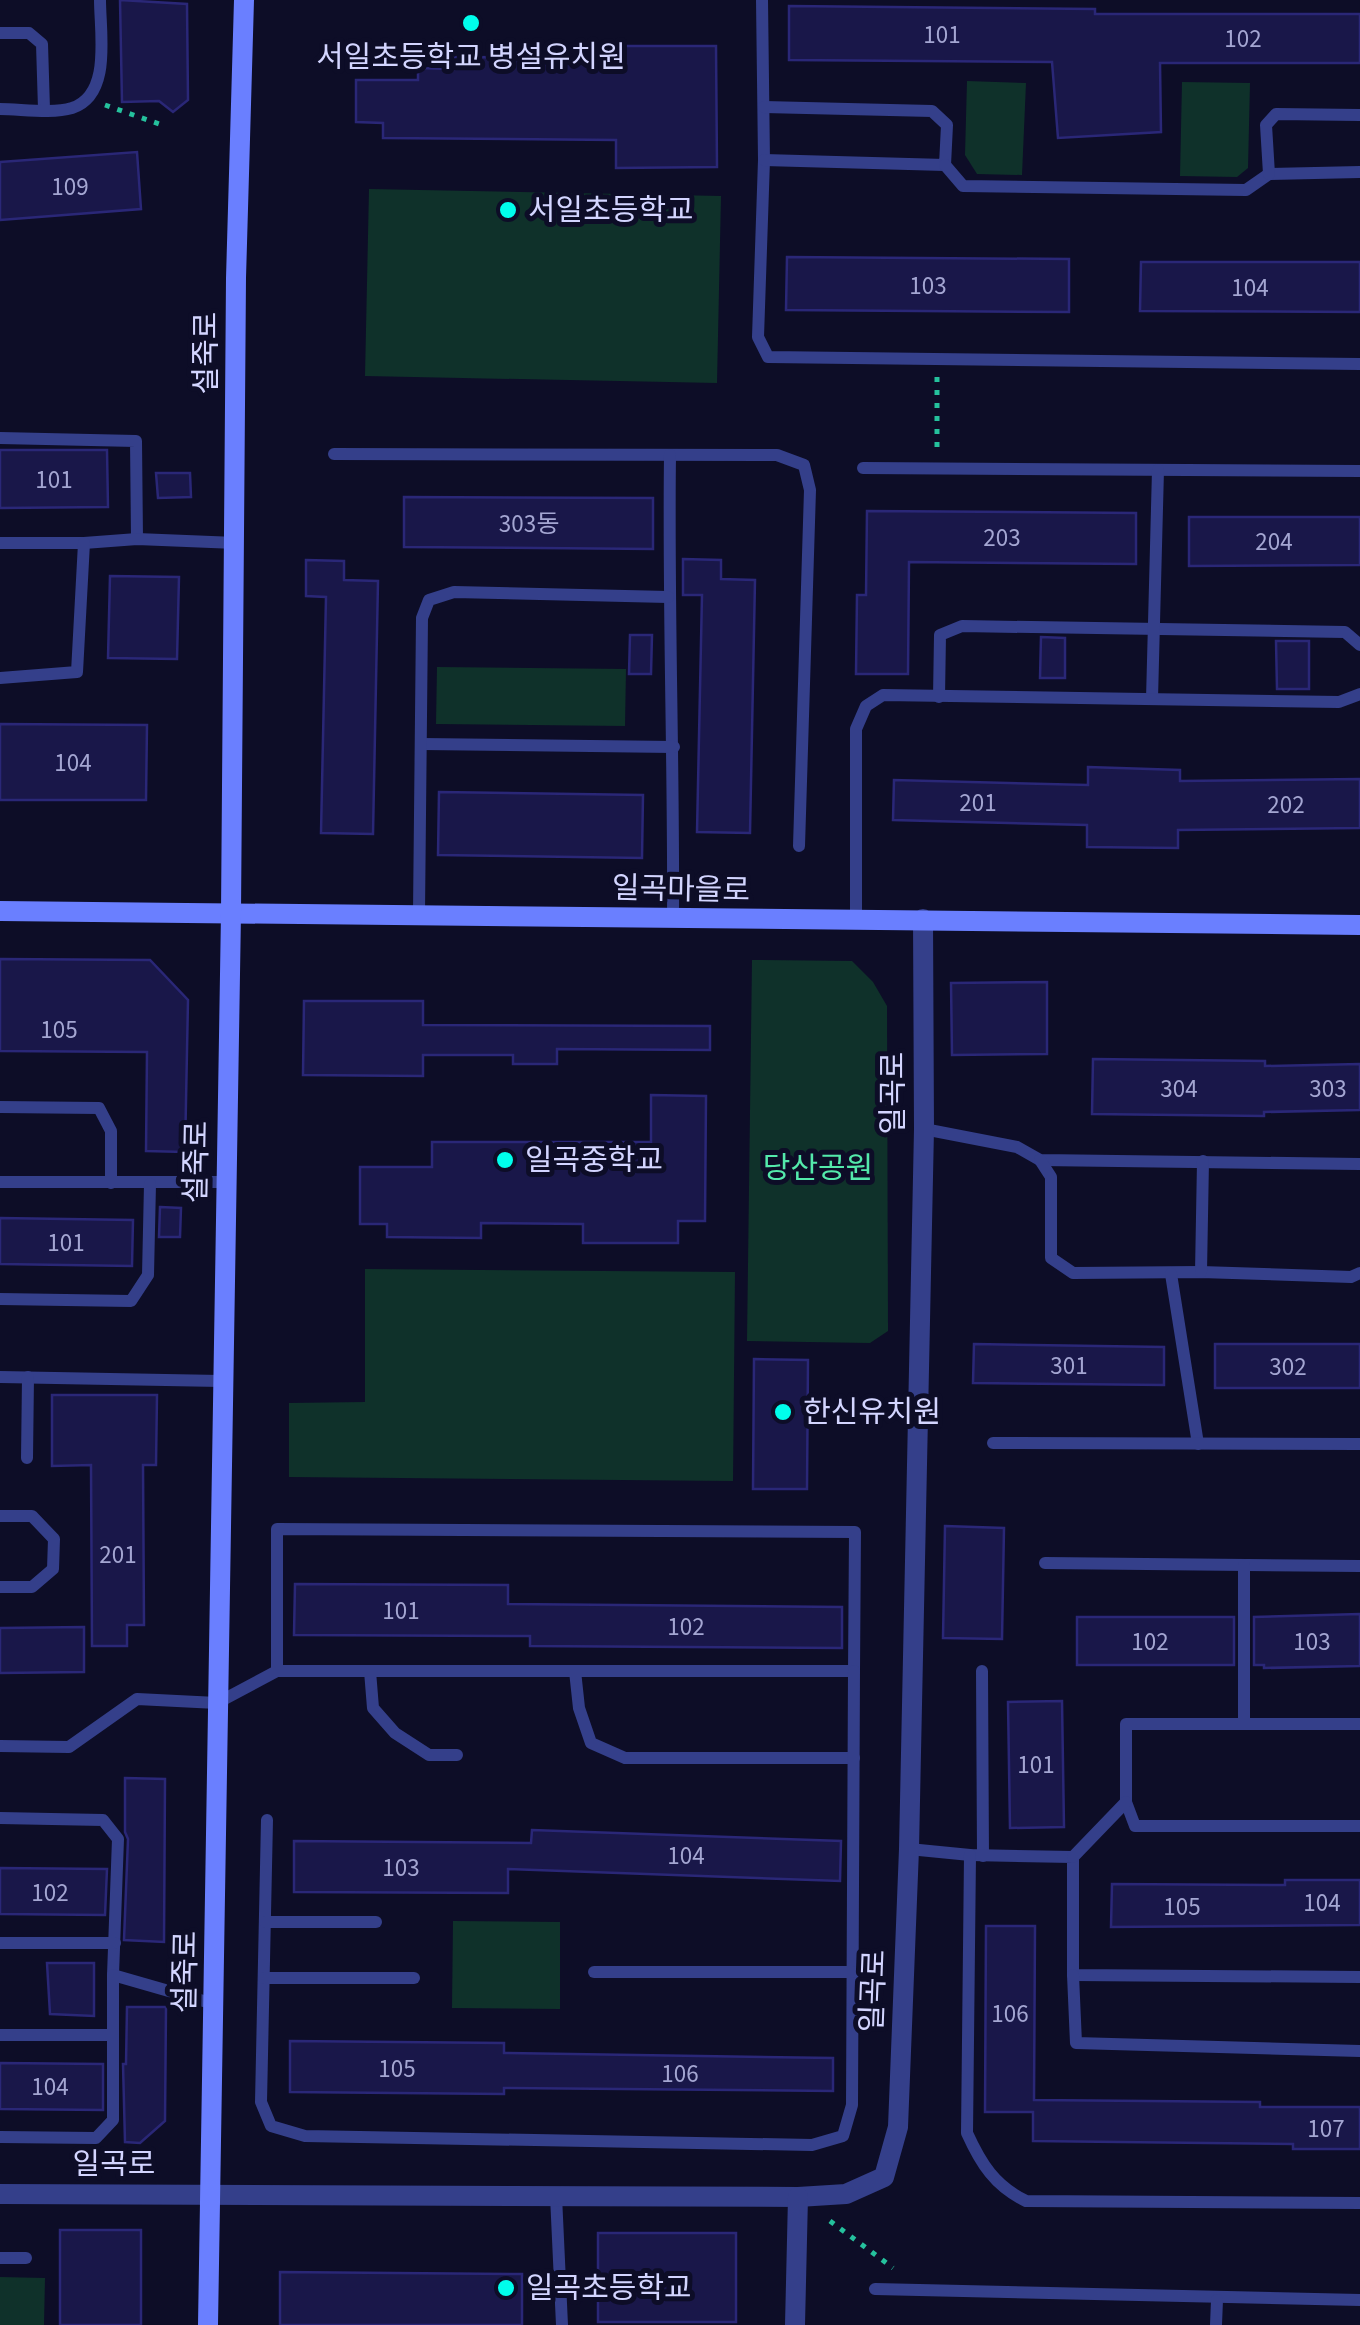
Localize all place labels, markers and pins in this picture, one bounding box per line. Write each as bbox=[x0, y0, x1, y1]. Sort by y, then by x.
marker: 서일초등학교 병설유치원 bbox=[460, 12, 482, 34]
place label: 서일초등학교 병설유치원 bbox=[316, 36, 626, 79]
place label: 서일초등학교 bbox=[528, 189, 694, 232]
marker: 서일초등학교 bbox=[497, 199, 519, 221]
place label: 일곡중학교 bbox=[525, 1139, 663, 1182]
marker: 일곡중학교 bbox=[494, 1149, 516, 1171]
place label: 한신유치원 bbox=[803, 1391, 941, 1434]
marker: 한신유치원 bbox=[772, 1401, 794, 1423]
place label: 일곡초등학교 bbox=[526, 2267, 692, 2310]
marker: 일곡초등학교 bbox=[495, 2277, 517, 2299]

